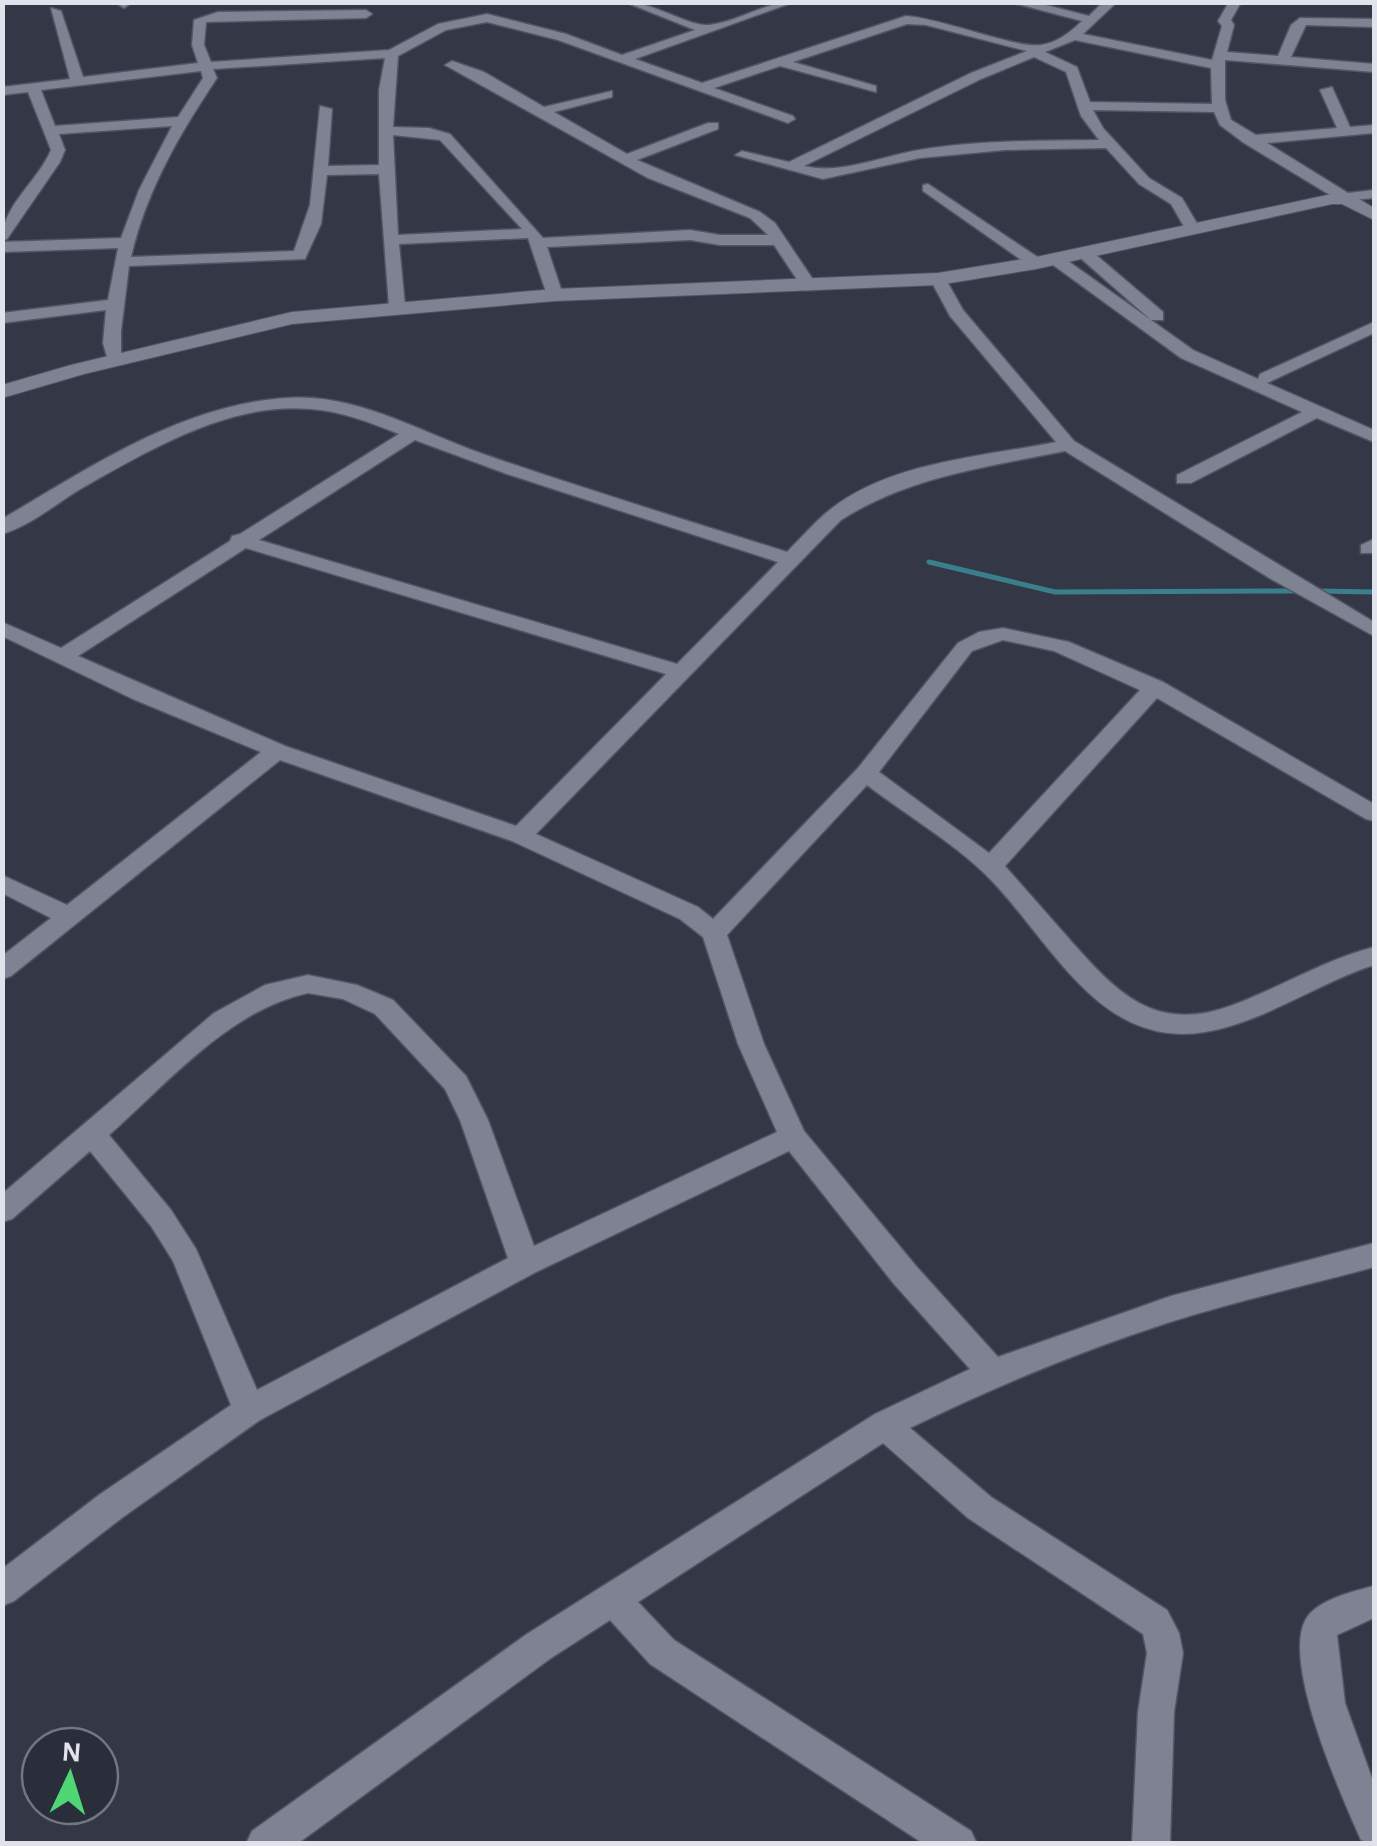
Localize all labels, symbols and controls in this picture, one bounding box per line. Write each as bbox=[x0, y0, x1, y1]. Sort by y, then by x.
north arrow bbox=[20, 1726, 120, 1826]
text: N bbox=[61, 1738, 82, 1768]

